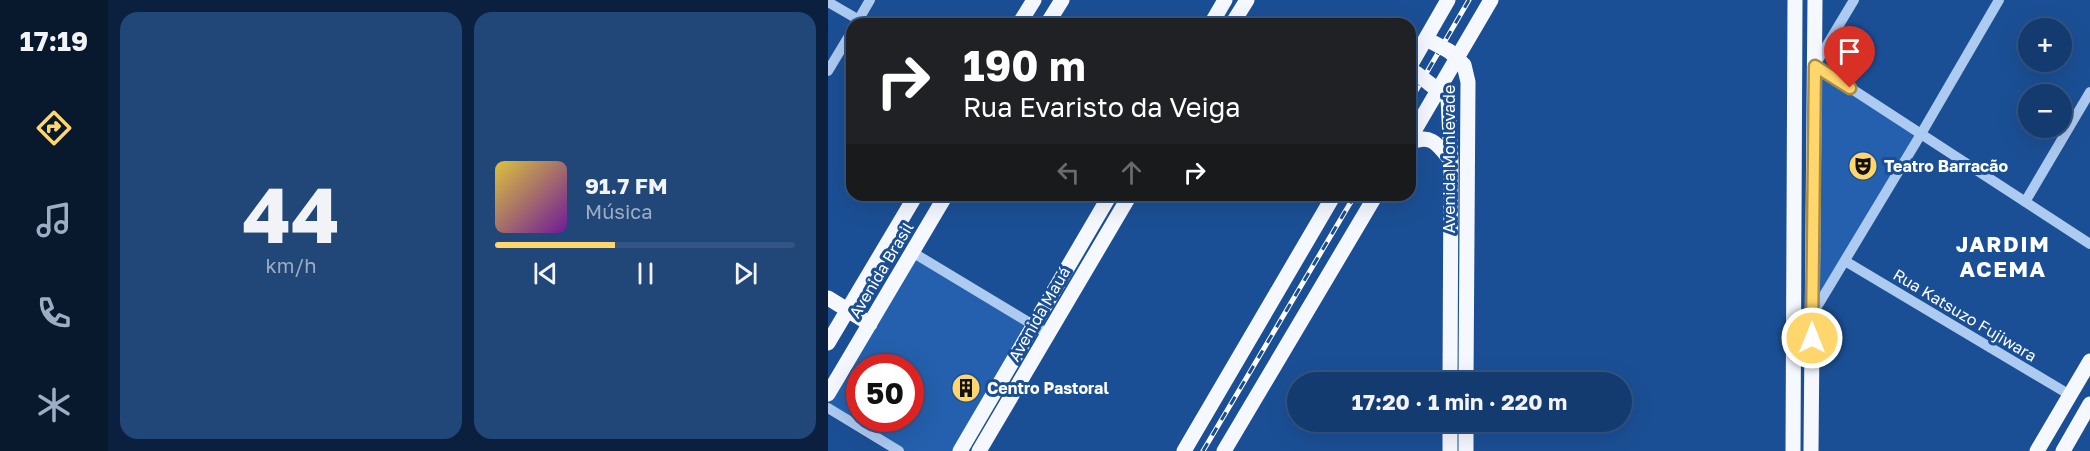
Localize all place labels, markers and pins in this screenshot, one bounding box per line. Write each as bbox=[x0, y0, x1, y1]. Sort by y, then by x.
pin bbox=[1824, 26, 1875, 88]
theatre icon: Teatro Barracão bbox=[1847, 150, 1879, 182]
place label: Teatro Barracão bbox=[1884, 156, 2008, 176]
building icon: Centro Pastoral bbox=[950, 372, 982, 404]
place label: Centro Pastoral bbox=[987, 378, 1109, 398]

